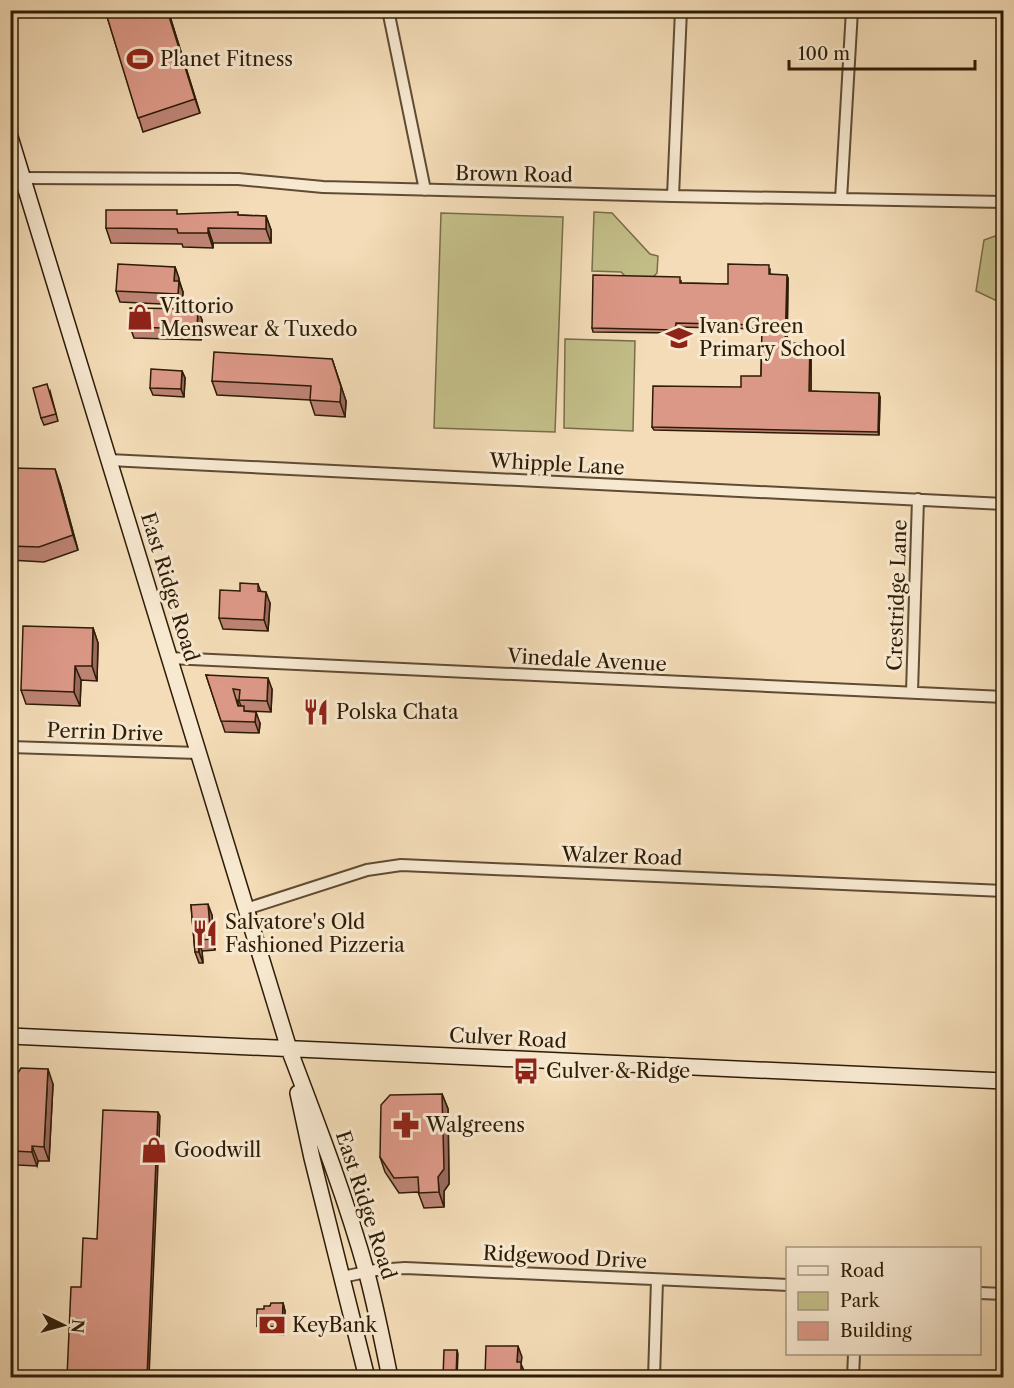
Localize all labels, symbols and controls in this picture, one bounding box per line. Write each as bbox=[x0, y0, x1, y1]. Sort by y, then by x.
scale bar bbox=[789, 33, 975, 71]
text: 100 m bbox=[798, 43, 850, 65]
sports icon: Planet Fitness bbox=[125, 44, 155, 74]
place label: Planet Fitness bbox=[160, 47, 293, 71]
street label: Brown Road bbox=[455, 161, 573, 187]
place label: Vittorio Menswear & Tuxedo bbox=[159, 294, 358, 341]
shop icon: Vittorio Menswear & Tuxedo bbox=[125, 302, 155, 332]
place label: Ivan Green Primary School bbox=[699, 314, 846, 361]
school or university icon: Ivan Green Primary School bbox=[664, 323, 694, 353]
street label: Whipple Lane bbox=[488, 448, 625, 480]
street label: East Ridge Road bbox=[136, 510, 204, 664]
street label: Crestridge Lane bbox=[882, 519, 912, 671]
street label: Vinedale Avenue bbox=[506, 644, 667, 676]
restaurant icon: Polska Chata bbox=[301, 697, 331, 727]
place label: Polska Chata bbox=[336, 700, 459, 724]
street label: Perrin Drive bbox=[46, 718, 164, 746]
street label: Walzer Road bbox=[560, 842, 683, 870]
place label: Salvatore's Old Fashioned Pizzeria bbox=[225, 910, 405, 957]
restaurant icon: Salvatore's Old Fashioned Pizzeria bbox=[190, 918, 220, 948]
street label: Culver Road bbox=[449, 1023, 567, 1053]
bus stop icon: Culver & Ridge bbox=[511, 1056, 541, 1086]
place label: Culver & Ridge bbox=[546, 1059, 690, 1083]
pharmacy icon: Walgreens bbox=[391, 1110, 421, 1140]
place label: Walgreens bbox=[425, 1113, 525, 1137]
street label: East Ridge Road bbox=[331, 1128, 401, 1282]
shop icon: Goodwill bbox=[139, 1135, 169, 1165]
place label: Goodwill bbox=[174, 1138, 261, 1162]
street label: Ridgewood Drive bbox=[482, 1241, 648, 1273]
legend bbox=[786, 1247, 981, 1355]
text: Road bbox=[840, 1260, 885, 1282]
text: Park bbox=[840, 1290, 881, 1312]
north arrow bbox=[33, 1295, 93, 1355]
bank icon: KeyBank bbox=[257, 1310, 287, 1340]
place label: KeyBank bbox=[292, 1313, 379, 1337]
text: N bbox=[67, 1319, 89, 1334]
text: Building bbox=[840, 1320, 912, 1342]

